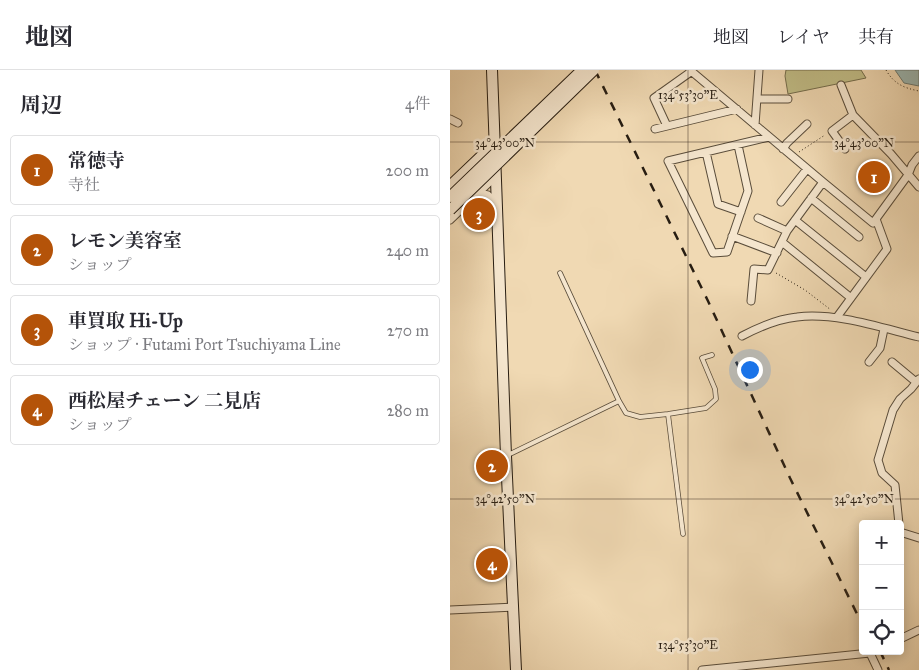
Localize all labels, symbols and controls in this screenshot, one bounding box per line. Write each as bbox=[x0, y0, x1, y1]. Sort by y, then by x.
text: 地図 bbox=[25, 22, 73, 52]
text: 地図 bbox=[713, 26, 749, 48]
text: レイヤ bbox=[777, 26, 830, 48]
text: 共有 bbox=[858, 26, 894, 48]
text: 134°53'30"E bbox=[658, 88, 718, 102]
text: 周辺 bbox=[20, 92, 62, 118]
text: 4件 bbox=[405, 94, 430, 113]
text: 34°43'00"N bbox=[475, 136, 535, 150]
text: 34°43'00"N bbox=[834, 136, 894, 150]
text: 常徳寺 bbox=[68, 149, 125, 172]
pin: 1 bbox=[858, 158, 890, 196]
text: 1 bbox=[34, 161, 40, 180]
text: 200 m bbox=[386, 161, 429, 180]
text: 寺社 bbox=[68, 175, 100, 194]
pin: 3 bbox=[463, 195, 495, 233]
text: レモン美容室 bbox=[68, 229, 182, 252]
text: 2 bbox=[33, 241, 41, 260]
text: 240 m bbox=[386, 241, 429, 260]
text: ショップ bbox=[68, 255, 132, 274]
text: 車買取 Hi-Up bbox=[68, 309, 183, 332]
text: 3 bbox=[34, 321, 40, 340]
text: 270 m bbox=[387, 321, 429, 340]
text: ショップ · Futami Port Tsuchiyama Line bbox=[68, 335, 341, 354]
your location bbox=[737, 357, 763, 383]
text: 西松屋チェーン 二見店 bbox=[68, 389, 261, 412]
text: 4 bbox=[33, 401, 41, 420]
text: 280 m bbox=[386, 401, 429, 420]
text: ショップ bbox=[68, 415, 132, 434]
pin: 2 bbox=[476, 447, 508, 485]
text: 34°42'50"N bbox=[475, 492, 535, 506]
text: 34°42'50"N bbox=[834, 492, 894, 506]
map controls bbox=[859, 520, 904, 655]
button: + bbox=[859, 520, 904, 565]
pin: 4 bbox=[476, 545, 508, 583]
button: − bbox=[859, 565, 904, 610]
button: locate bbox=[859, 610, 904, 655]
text: 134°53'30"E bbox=[658, 638, 718, 652]

